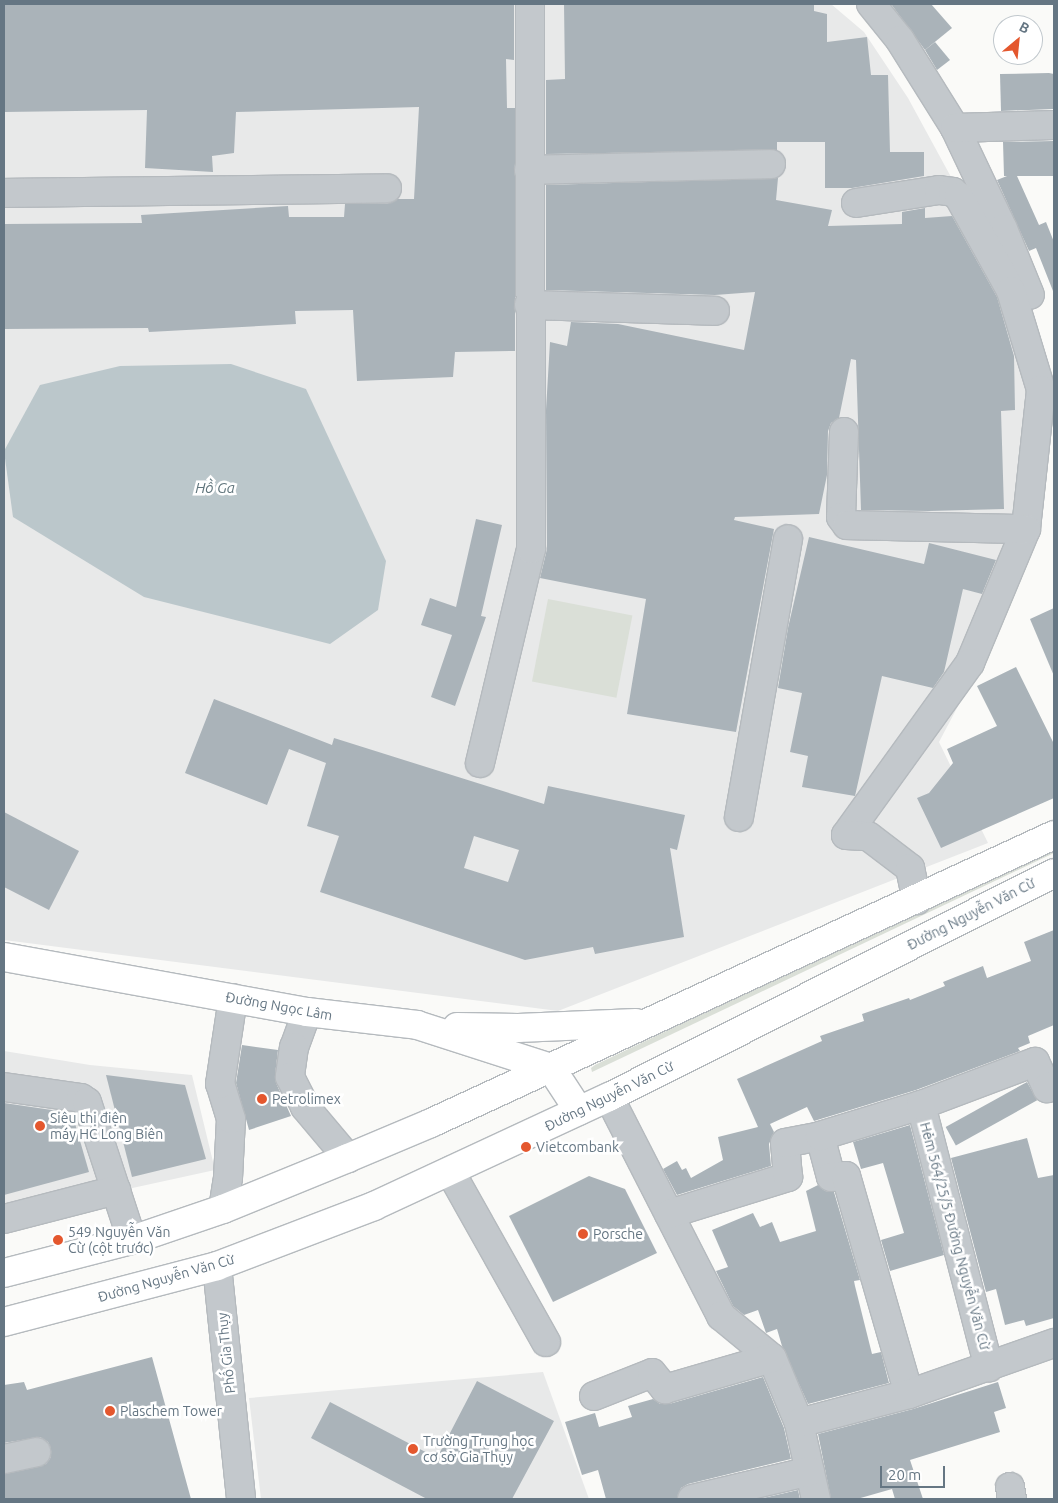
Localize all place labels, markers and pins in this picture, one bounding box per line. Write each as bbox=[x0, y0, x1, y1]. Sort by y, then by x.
place label: Petrolimex bbox=[272, 1091, 341, 1107]
marker: Petrolimex bbox=[256, 1093, 268, 1105]
place label: Siêu thị điện máy HC Long Biên bbox=[50, 1110, 163, 1142]
marker: Siêu thị điện máy HC Long Biên bbox=[34, 1120, 46, 1132]
place label: Vietcombank bbox=[536, 1139, 619, 1155]
marker: Vietcombank bbox=[520, 1141, 532, 1153]
place label: 549 Nguyễn Văn Cừ (cột trước) bbox=[68, 1224, 170, 1256]
place label: Porsche bbox=[593, 1226, 643, 1242]
marker: Porsche bbox=[577, 1228, 589, 1240]
marker: 549 Nguyễn Văn Cừ (cột trước) bbox=[52, 1234, 64, 1246]
place label: Plaschem Tower bbox=[120, 1403, 222, 1419]
marker: Plaschem Tower bbox=[104, 1405, 116, 1417]
place label: Trường Trung học cơ sở Gia Thụy bbox=[423, 1433, 534, 1465]
marker: Trường Trung học cơ sở Gia Thụy bbox=[407, 1443, 419, 1455]

